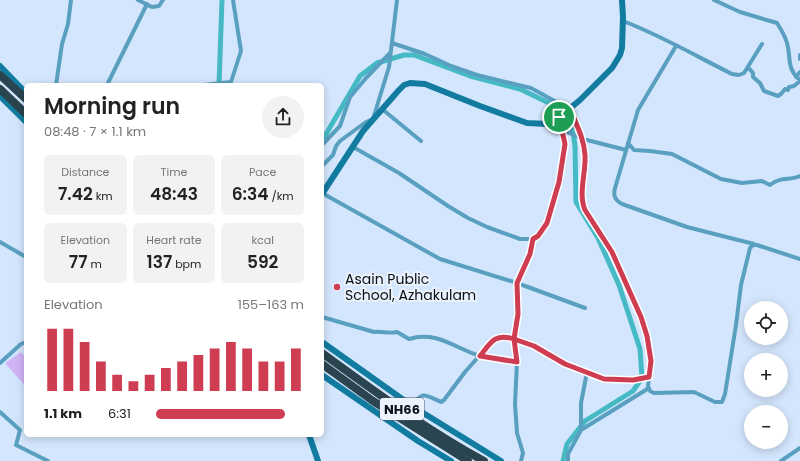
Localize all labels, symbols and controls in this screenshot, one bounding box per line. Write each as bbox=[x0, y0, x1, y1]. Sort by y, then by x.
text: Morning run bbox=[44, 91, 180, 122]
button: share bbox=[262, 96, 304, 138]
pin bbox=[542, 100, 576, 134]
icon: arrive bbox=[548, 106, 570, 128]
text: 08:48 · 7 × 1.1 km bbox=[44, 122, 146, 141]
text: Distance bbox=[61, 164, 109, 180]
text: Time bbox=[161, 164, 187, 180]
text: Pace bbox=[249, 164, 276, 180]
text: 7.42 bbox=[58, 182, 93, 206]
text: 48:43 bbox=[150, 182, 198, 206]
text: 6:34 bbox=[232, 182, 268, 206]
text: km bbox=[93, 188, 113, 204]
text: /km bbox=[268, 188, 294, 204]
text: Elevation bbox=[61, 232, 110, 248]
text: Heart rate bbox=[146, 232, 202, 248]
text: kcal bbox=[251, 232, 274, 248]
text: 77 bbox=[69, 250, 88, 274]
text: 137 bbox=[147, 250, 172, 274]
text: 592 bbox=[247, 250, 278, 274]
text: m bbox=[88, 256, 102, 272]
text: bpm bbox=[172, 256, 201, 272]
place label: Asain Public School, Azhakulam bbox=[345, 269, 476, 305]
marker: Asain Public School, Azhakulam bbox=[332, 282, 342, 292]
text: Elevation bbox=[44, 295, 103, 314]
text: 155–163 m bbox=[238, 295, 304, 314]
map controls bbox=[744, 301, 788, 449]
button: locate bbox=[744, 301, 788, 345]
button: + bbox=[744, 353, 788, 397]
road number: NH66 bbox=[380, 398, 424, 420]
text: 1.1 km bbox=[44, 404, 82, 423]
text: 6:31 bbox=[108, 404, 131, 423]
button: − bbox=[744, 405, 788, 449]

